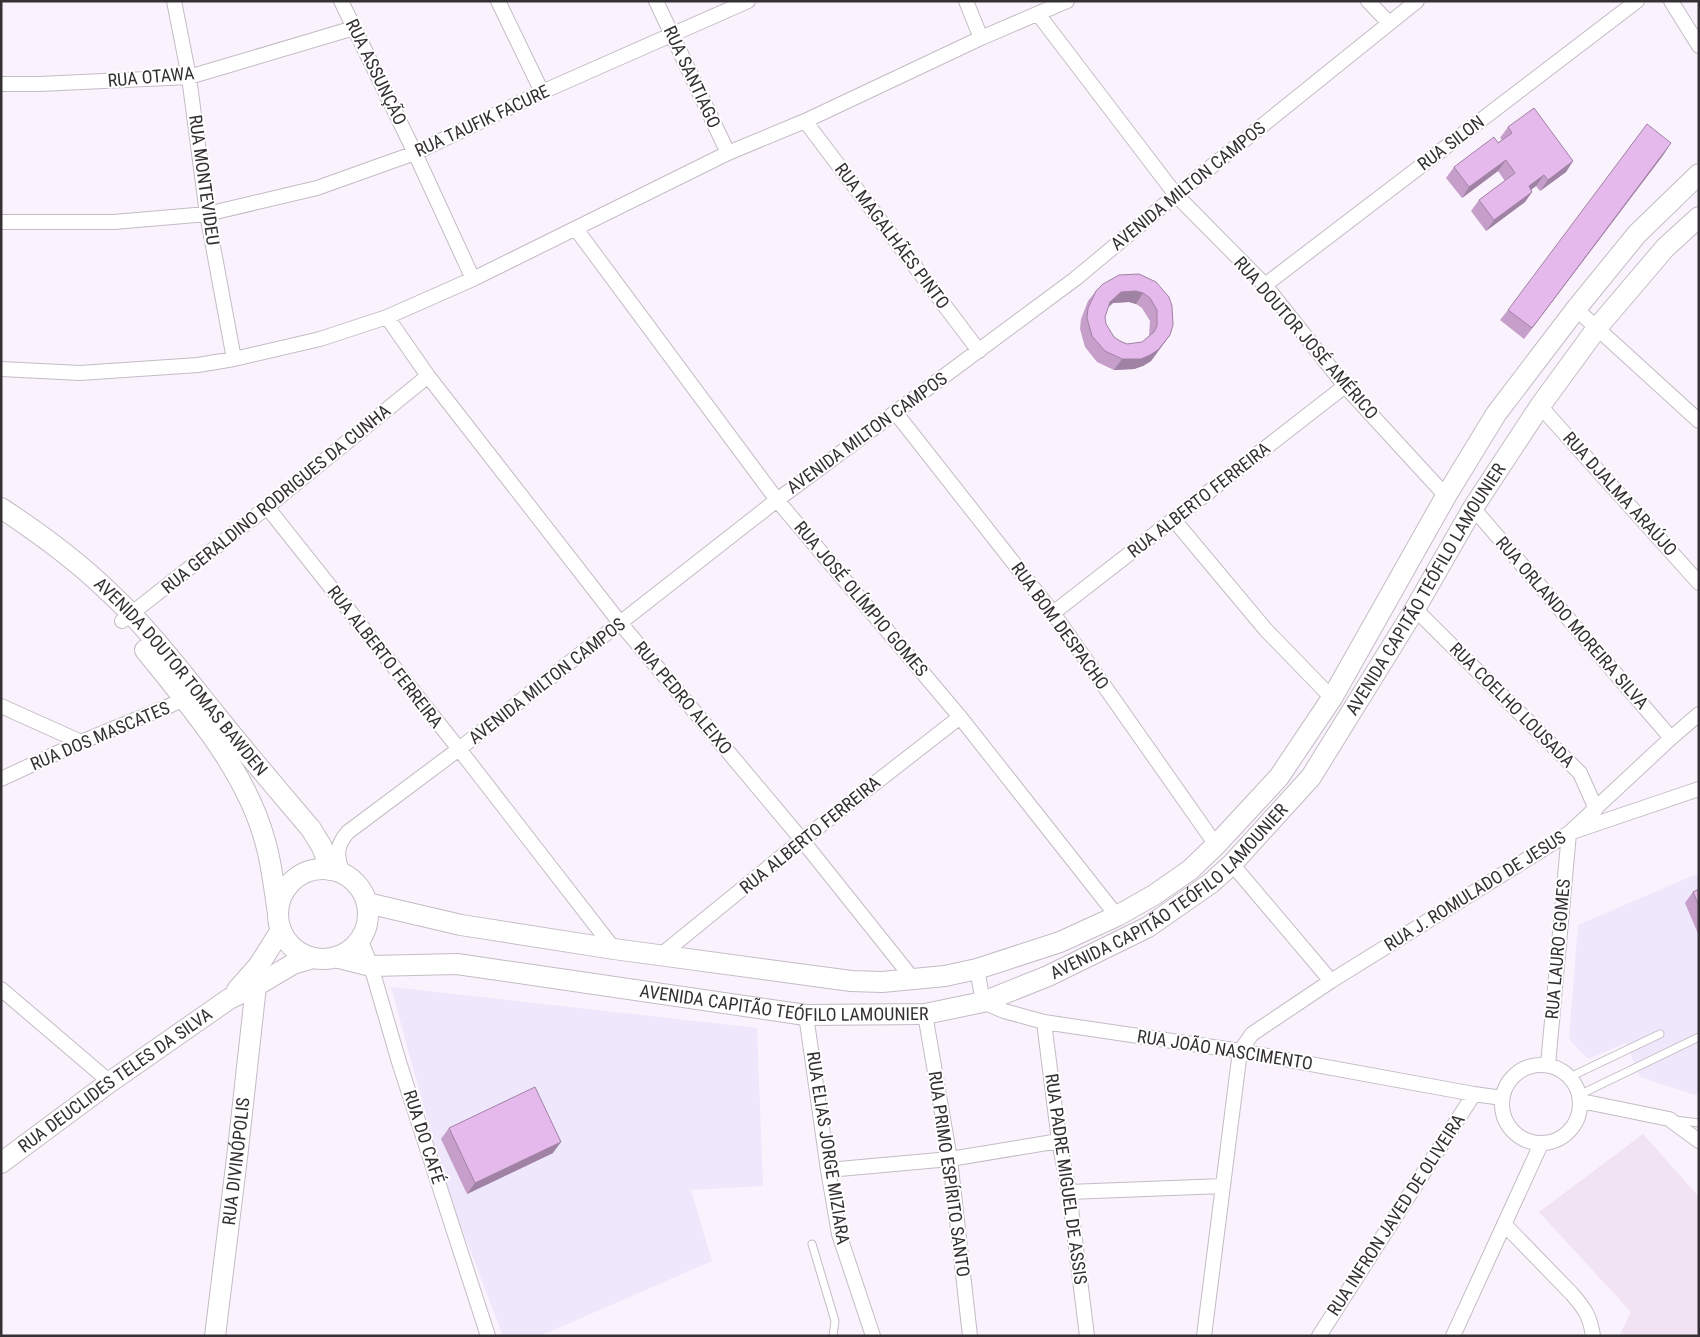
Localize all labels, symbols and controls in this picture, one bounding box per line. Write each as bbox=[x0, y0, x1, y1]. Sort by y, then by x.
street label: RUA ASSUNÇÃO bbox=[342, 15, 411, 128]
street label: RUA SANTIAGO bbox=[660, 22, 725, 131]
street label: RUA OTAWA bbox=[107, 62, 196, 91]
street label: RUA TAUFIK FACURE bbox=[411, 80, 552, 161]
street label: RUA SILON bbox=[1413, 111, 1488, 174]
street label: RUA MONTEVIDEU bbox=[185, 113, 224, 247]
street label: AVENIDA MILTON CAMPOS bbox=[1106, 117, 1269, 254]
street label: RUA MAGALHÃES PINTO bbox=[831, 159, 954, 313]
street label: RUA DOUTOR JOSÉ AMÉRICO bbox=[1230, 252, 1383, 423]
street label: AVENIDA MILTON CAMPOS bbox=[783, 367, 951, 498]
street label: RUA GERALDINO RODRIGUES DA CUNHA bbox=[157, 399, 395, 598]
street label: RUA DJALMA ARAÚJO bbox=[1559, 427, 1682, 560]
street label: RUA ALBERTO FERREIRA bbox=[1123, 437, 1274, 562]
street label: AVENIDA CAPITÃO TEÓFILO LAMOUNIER bbox=[1341, 459, 1510, 719]
street label: RUA JOSÉ OLÍMPIO GOMES bbox=[790, 517, 932, 681]
street label: RUA ORLANDO MOREIRA SILVA bbox=[1492, 532, 1654, 714]
street label: RUA BOM DESPACHO bbox=[1007, 558, 1114, 693]
street label: AVENIDA DOUTOR TOMAS BAWDEN bbox=[90, 573, 272, 780]
street label: RUA ALBERTO FERREIRA bbox=[323, 581, 448, 732]
street label: AVENIDA MILTON CAMPOS bbox=[464, 613, 629, 748]
street label: RUA PEDRO ALEIXO bbox=[630, 637, 737, 758]
street label: RUA COELHO LOUSADA bbox=[1446, 638, 1580, 772]
street label: RUA DOS MASCATES bbox=[27, 697, 173, 774]
street label: RUA ALBERTO FERREIRA bbox=[735, 771, 885, 898]
street label: AVENIDA CAPITÃO TEÓFILO LAMOUNIER bbox=[1047, 799, 1292, 983]
street label: RUA J. ROMULADO DE JESUS bbox=[1380, 826, 1569, 955]
street label: RUA LAURO GOMES bbox=[1541, 878, 1574, 1020]
street label: AVENIDA CAPITÃO TEÓFILO LAMOUNIER bbox=[638, 980, 929, 1025]
street label: RUA DEUCLIDES TELES DA SILVA bbox=[14, 1003, 216, 1157]
street label: RUA JOÃO NASCIMENTO bbox=[1136, 1025, 1314, 1074]
street label: RUA ELIAS JORGE MIZIARA bbox=[803, 1050, 854, 1247]
street label: RUA PRIMO ESPÍRITO SANTO bbox=[925, 1070, 974, 1278]
street label: RUA PADRE MIGUEL DE ASSIS bbox=[1041, 1072, 1092, 1286]
street label: RUA DO CAFÉ bbox=[399, 1087, 450, 1186]
street label: RUA DIVINÓPOLIS bbox=[218, 1096, 254, 1226]
street label: RUA INFRON JAVED DE OLIVEIRA bbox=[1322, 1109, 1469, 1320]

